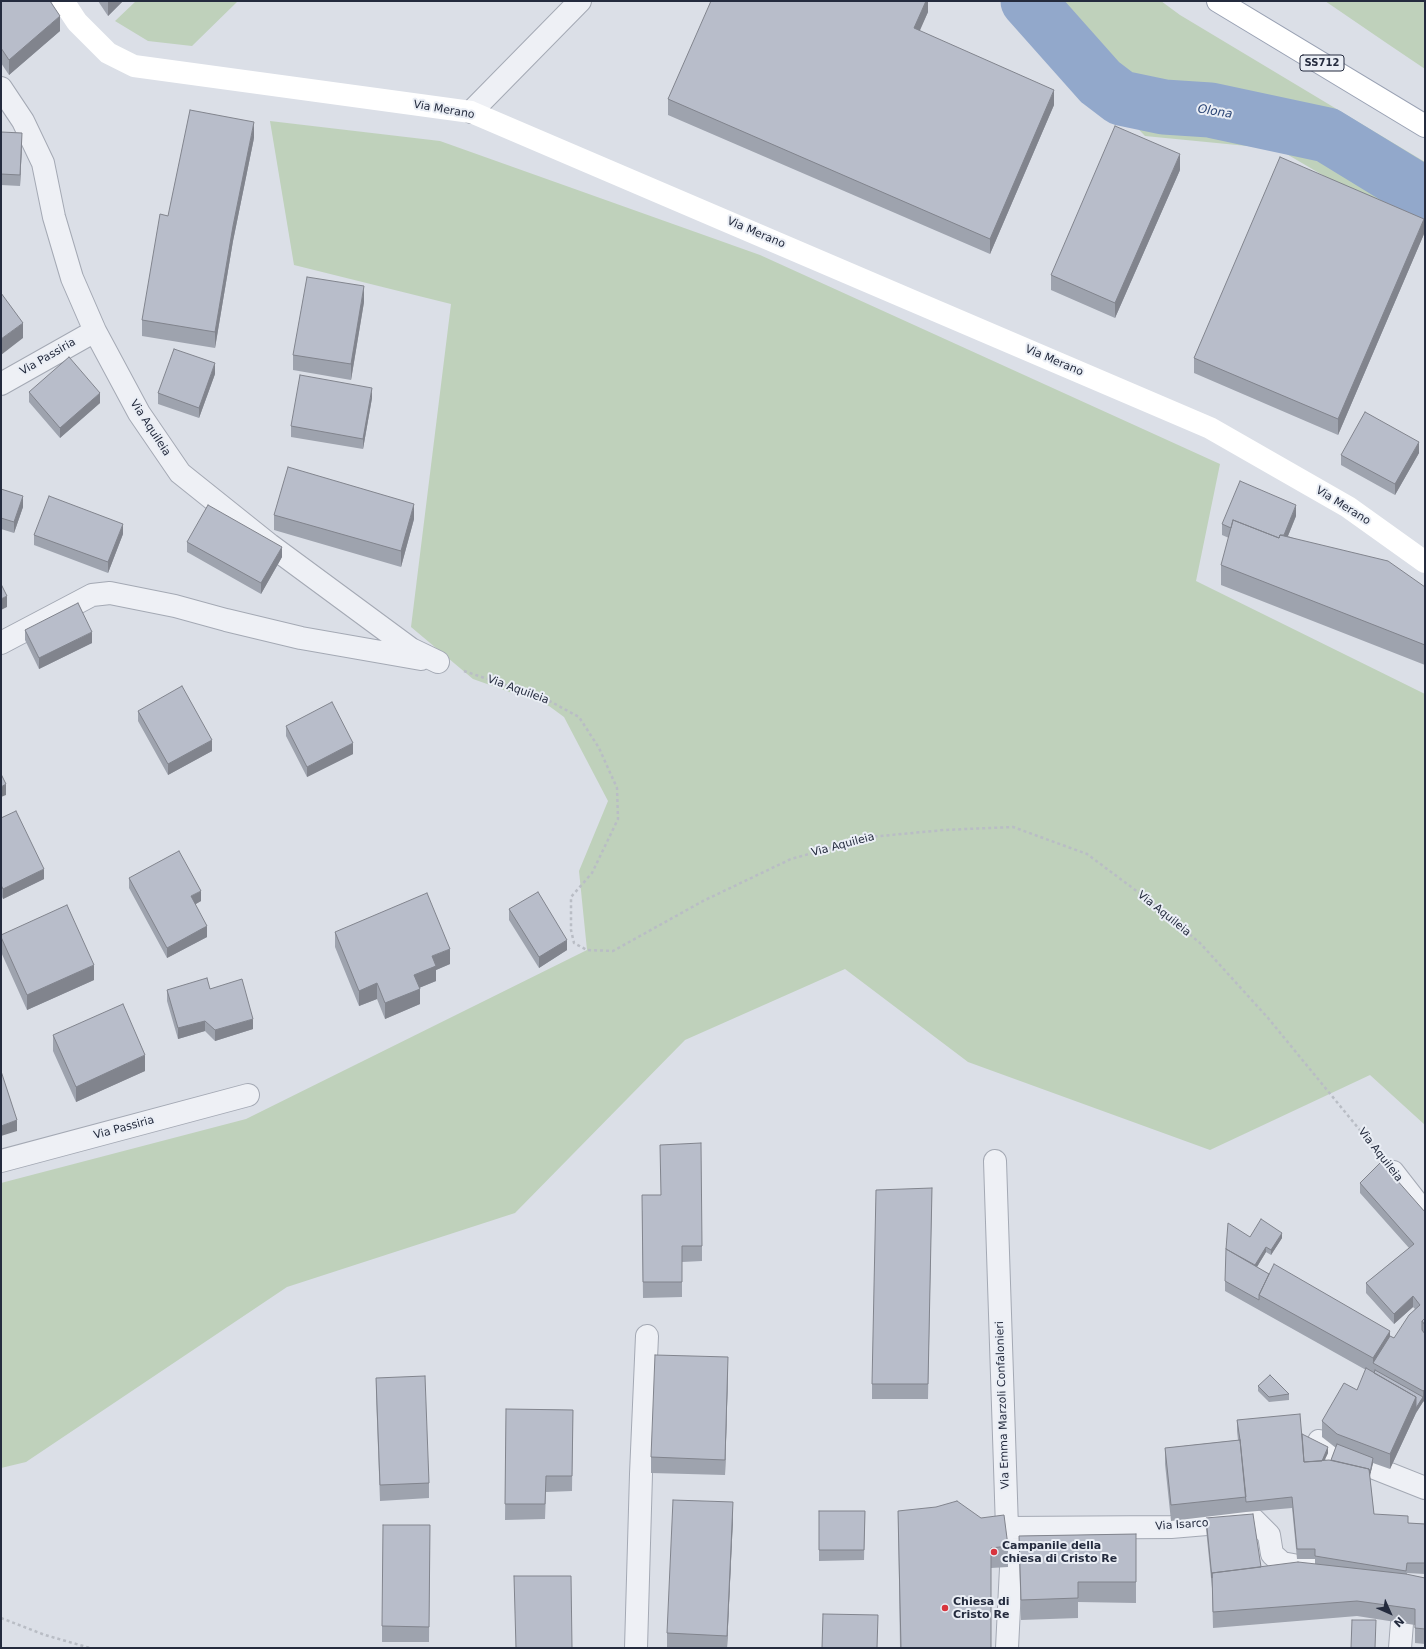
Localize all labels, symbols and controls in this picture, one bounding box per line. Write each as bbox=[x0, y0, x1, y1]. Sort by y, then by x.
road number: SS712 bbox=[1300, 55, 1344, 71]
street label: Via Merano bbox=[412, 98, 476, 122]
water label: Olona bbox=[1197, 102, 1233, 122]
street label: Via Merano bbox=[725, 215, 787, 251]
street label: Via Passiria bbox=[18, 336, 78, 378]
street label: Via Merano bbox=[1023, 343, 1085, 379]
street label: Via Aquileia bbox=[127, 397, 173, 459]
street label: Via Merano bbox=[1313, 484, 1373, 528]
street label: Via Aquileia bbox=[485, 673, 551, 707]
street label: Via Aquileia bbox=[810, 830, 876, 860]
street label: Via Aquileia bbox=[1135, 889, 1193, 939]
street label: Via Passiria bbox=[92, 1114, 156, 1142]
street label: Via Aquileia bbox=[1355, 1126, 1405, 1184]
street label: Via Emma Marzoli Confalonieri bbox=[993, 1321, 1013, 1489]
street label: Via Isarco bbox=[1155, 1517, 1209, 1533]
place label: Campanile della chiesa di Cristo Re bbox=[1002, 1539, 1117, 1565]
marker: Campanile della chiesa di Cristo Re bbox=[989, 1547, 999, 1557]
north arrow bbox=[1370, 1593, 1410, 1633]
place label: Chiesa di Cristo Re bbox=[953, 1595, 1010, 1621]
marker: Chiesa di Cristo Re bbox=[940, 1603, 950, 1613]
text: N bbox=[1391, 1614, 1407, 1630]

